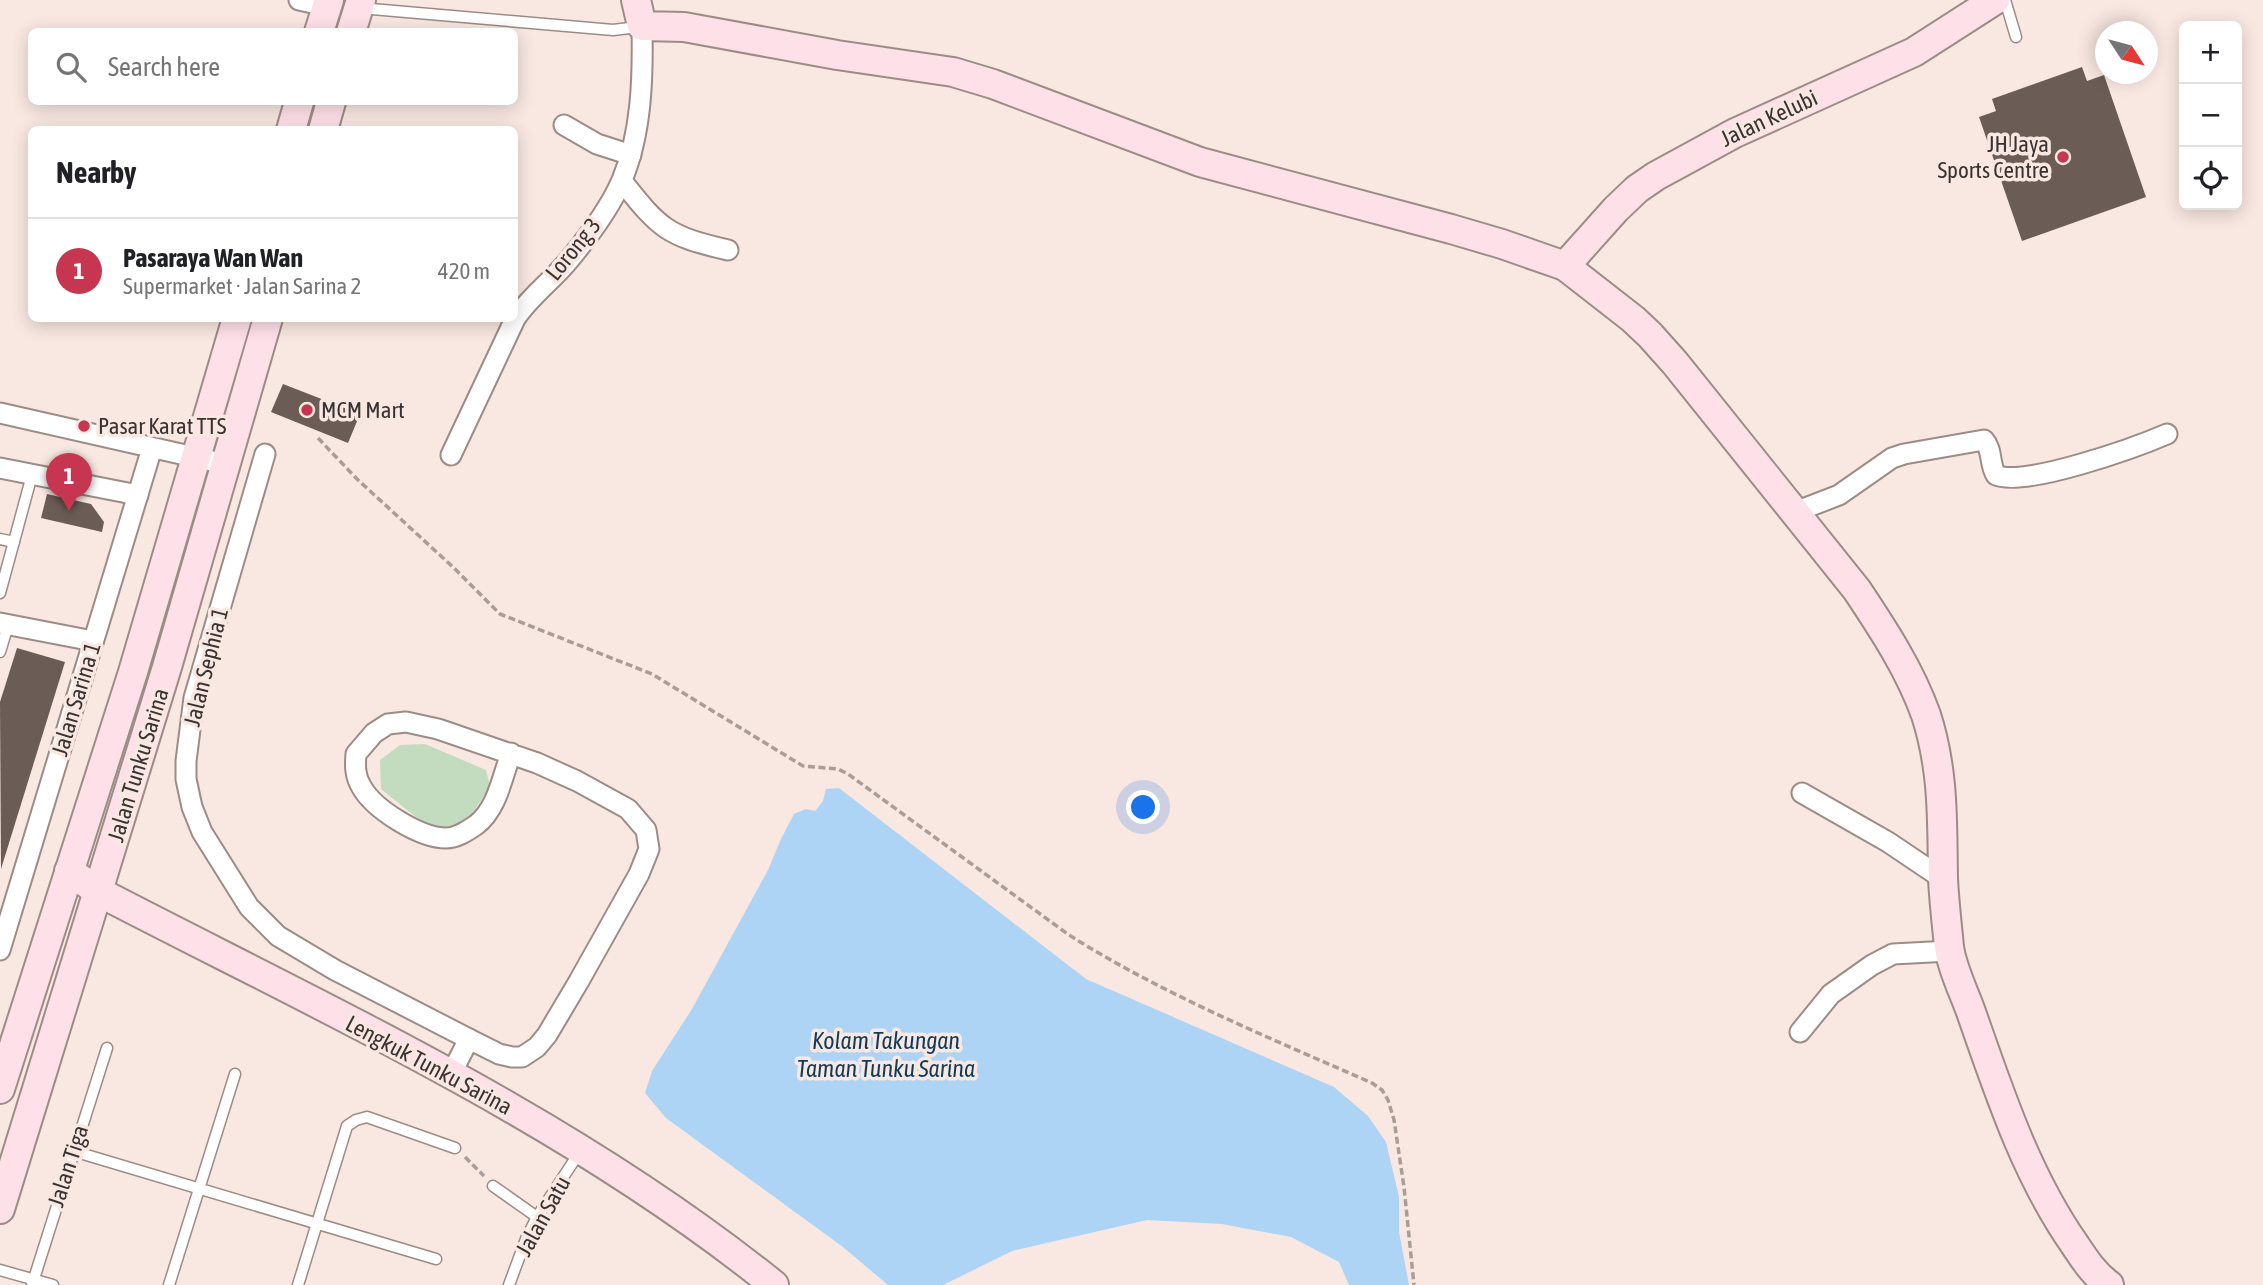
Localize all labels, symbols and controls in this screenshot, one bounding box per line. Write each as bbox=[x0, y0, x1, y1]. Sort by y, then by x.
north arrow bbox=[2095, 21, 2158, 84]
map controls bbox=[2179, 21, 2242, 210]
button: + bbox=[2179, 21, 2242, 84]
search box bbox=[28, 28, 518, 105]
icon: search bbox=[52, 48, 90, 86]
text: Search here bbox=[108, 52, 220, 82]
street label: Jalan Kelubi bbox=[1716, 84, 1822, 152]
button: − bbox=[2179, 84, 2242, 147]
place label: JH Jaya Sports Centre bbox=[1937, 131, 2049, 183]
button: locate bbox=[2179, 147, 2242, 210]
marker: JH Jaya Sports Centre bbox=[2055, 149, 2071, 165]
text: Nearby bbox=[56, 155, 136, 189]
street label: Lorong 3 bbox=[540, 213, 606, 285]
text: Pasaraya Wan Wan bbox=[123, 243, 303, 273]
text: 1 bbox=[74, 258, 84, 284]
text: 420 m bbox=[438, 258, 490, 284]
text: Supermarket · Jalan Sarina 2 bbox=[123, 273, 361, 299]
place label: MCM Mart bbox=[321, 397, 405, 423]
marker: MCM Mart bbox=[299, 402, 315, 418]
place label: Pasar Karat TTS bbox=[98, 413, 227, 439]
marker: Pasar Karat TTS bbox=[76, 418, 92, 434]
pin: 1 bbox=[46, 453, 92, 511]
street label: Jalan Sephia 1 bbox=[179, 605, 233, 729]
street label: Jalan Sarina 1 bbox=[46, 639, 106, 759]
street label: Jalan Tunku Sarina bbox=[102, 685, 174, 845]
your location bbox=[1126, 790, 1160, 824]
street label: Lengkuk Tunku Sarina bbox=[341, 1010, 517, 1120]
water label: Kolam Takungan Taman Tunku Sarina bbox=[797, 1027, 975, 1082]
street label: Jalan Tiga bbox=[43, 1122, 93, 1210]
street label: Jalan Satu bbox=[510, 1172, 576, 1260]

